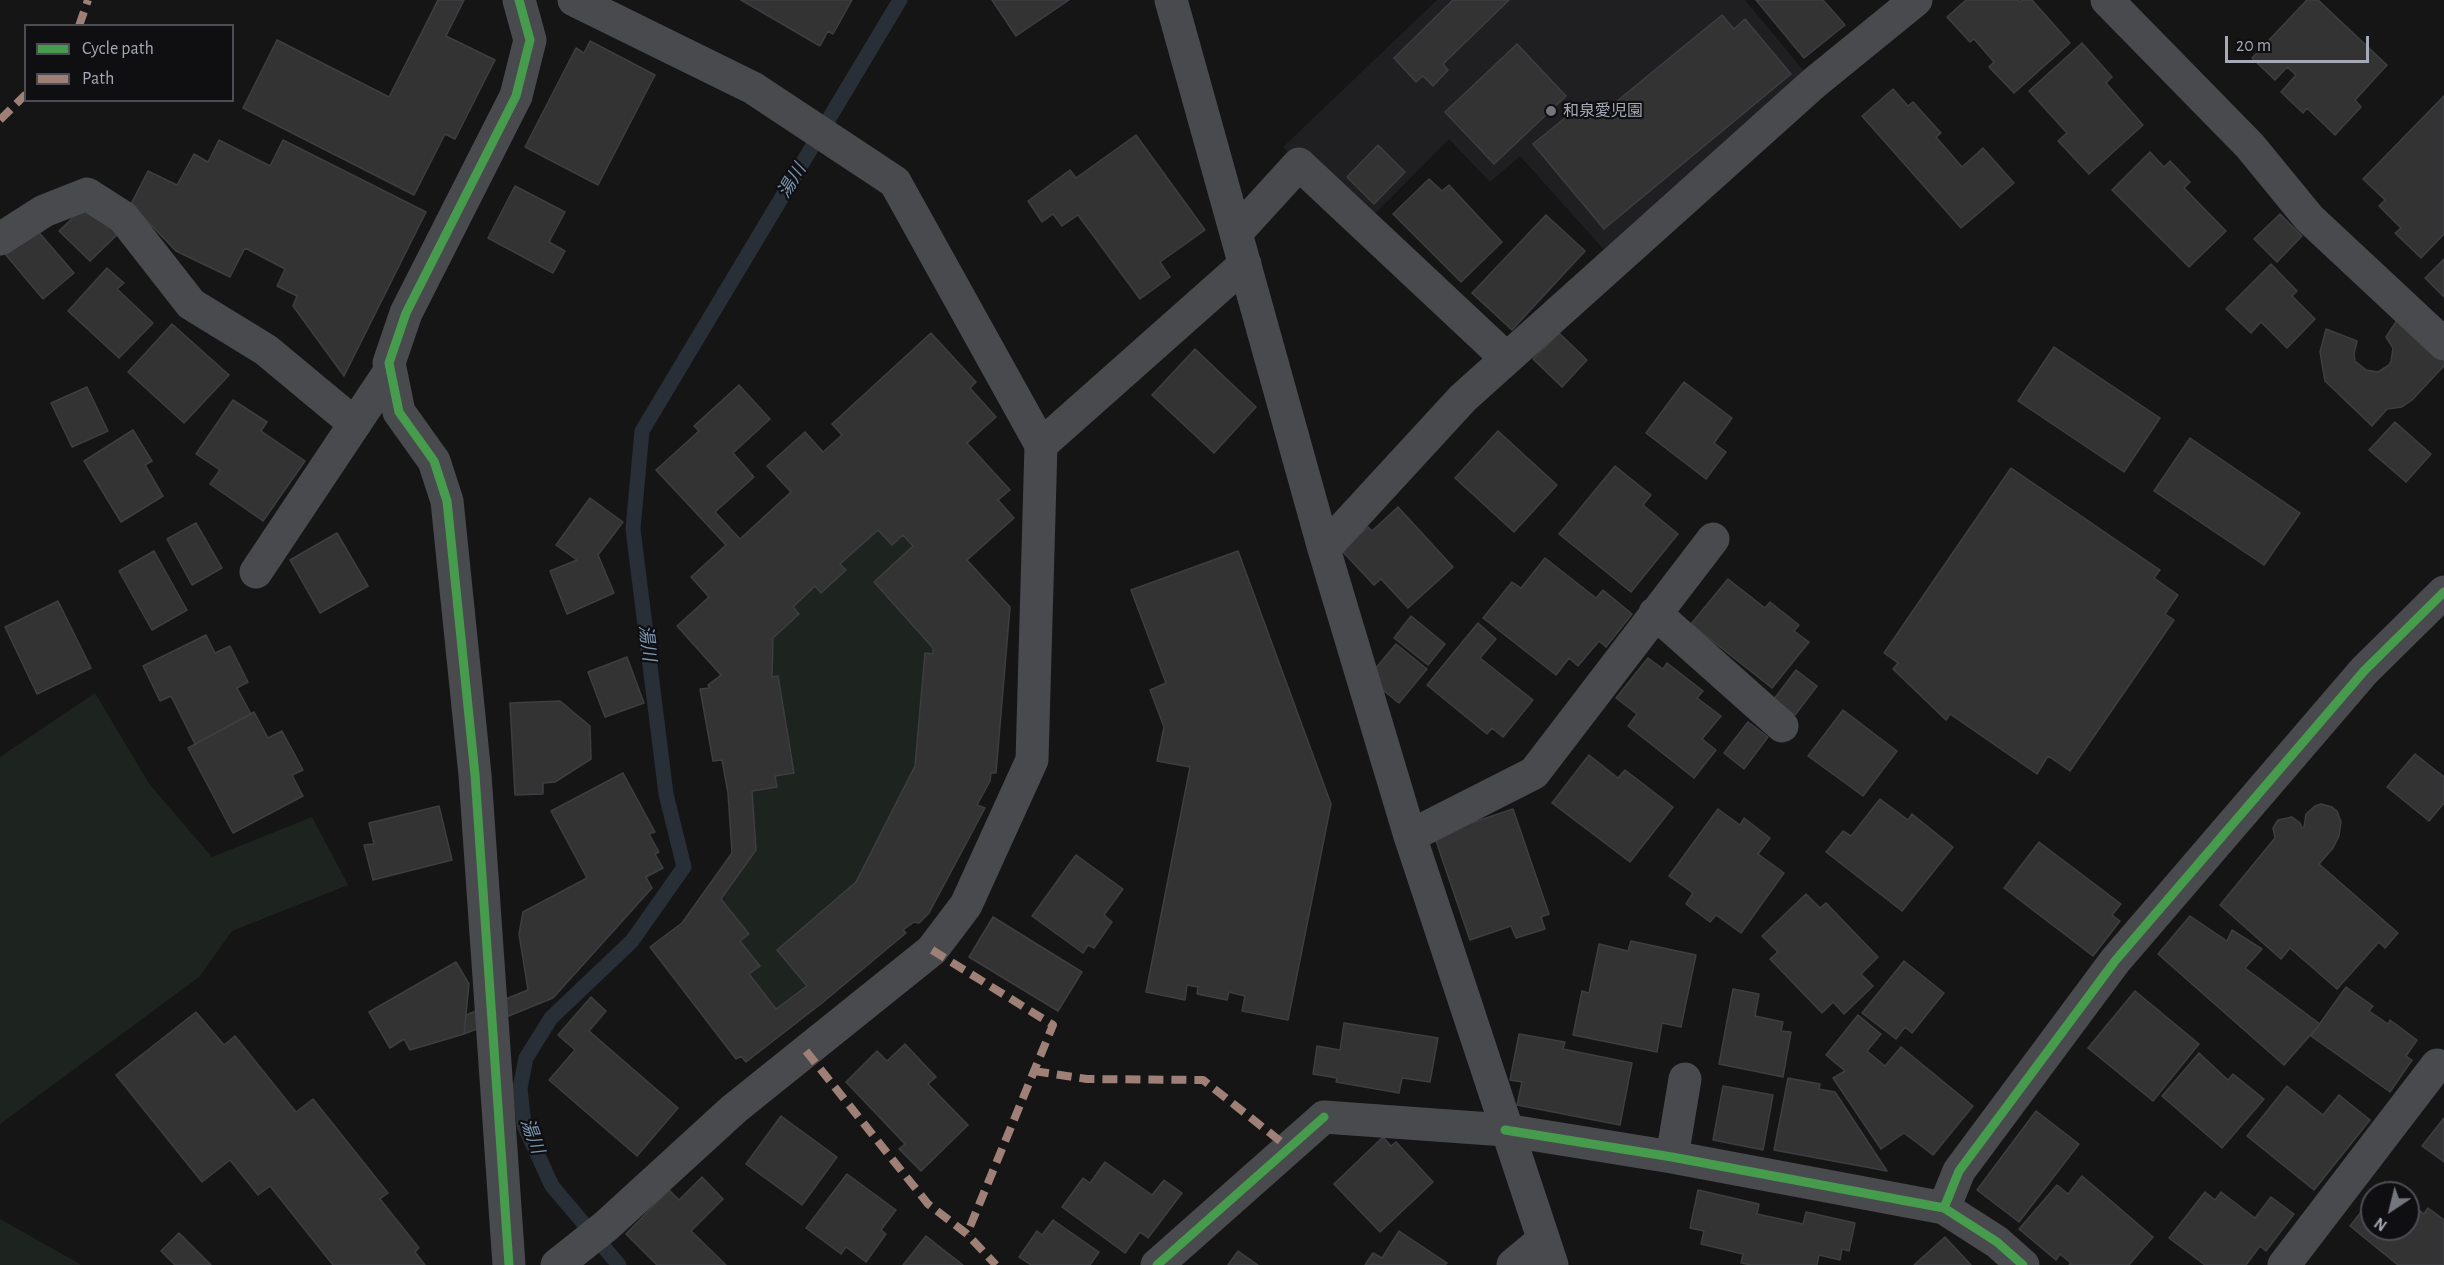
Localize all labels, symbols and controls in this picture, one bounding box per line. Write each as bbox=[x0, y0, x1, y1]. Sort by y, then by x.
legend bbox=[24, 24, 234, 102]
scale bar bbox=[2228, 24, 2372, 62]
text: 20 m bbox=[2236, 37, 2271, 55]
text: Cycle path bbox=[82, 40, 154, 58]
text: Path bbox=[82, 70, 114, 88]
place label: 和泉愛児園 bbox=[1563, 101, 1643, 121]
marker: 和泉愛児園 bbox=[1544, 104, 1558, 118]
water label: 湯川 bbox=[773, 160, 811, 202]
water label: 湯川 bbox=[634, 624, 660, 662]
water label: 湯川 bbox=[516, 1115, 548, 1157]
north arrow bbox=[2360, 1181, 2420, 1241]
text: N bbox=[2372, 1214, 2390, 1234]

